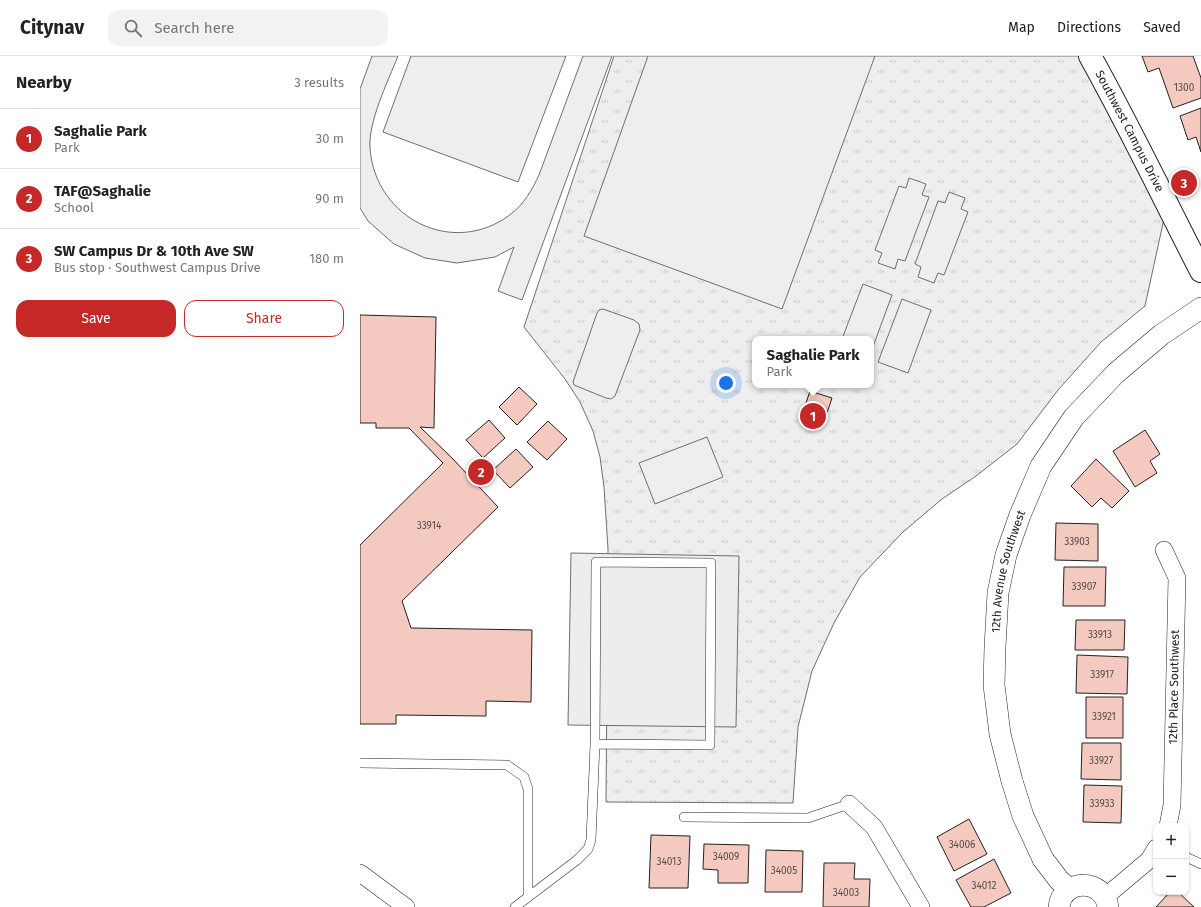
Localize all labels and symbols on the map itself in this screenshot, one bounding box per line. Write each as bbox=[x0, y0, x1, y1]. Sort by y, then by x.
street label: Southwest Campus Drive bbox=[1092, 68, 1167, 194]
house number: 1300 bbox=[1174, 82, 1195, 94]
pin: 3 bbox=[1171, 168, 1197, 198]
your location bbox=[716, 373, 736, 393]
pin: 1 bbox=[800, 401, 826, 431]
pin: 2 bbox=[468, 457, 494, 487]
street label: 12th Avenue Southwest bbox=[989, 507, 1029, 633]
house number: 33914 bbox=[417, 520, 442, 532]
house number: 33903 bbox=[1064, 536, 1090, 548]
house number: 33907 bbox=[1072, 581, 1097, 593]
house number: 33913 bbox=[1088, 629, 1112, 641]
street label: 12th Place Southwest bbox=[1166, 629, 1182, 744]
house number: 33917 bbox=[1090, 669, 1114, 681]
house number: 33921 bbox=[1092, 711, 1116, 723]
house number: 33927 bbox=[1089, 755, 1114, 767]
house number: 33933 bbox=[1090, 798, 1114, 810]
house number: 34006 bbox=[949, 839, 975, 851]
house number: 34009 bbox=[713, 851, 739, 863]
house number: 34013 bbox=[657, 856, 681, 868]
house number: 34005 bbox=[771, 865, 797, 877]
house number: 34012 bbox=[972, 880, 996, 892]
house number: 34003 bbox=[833, 887, 859, 899]

